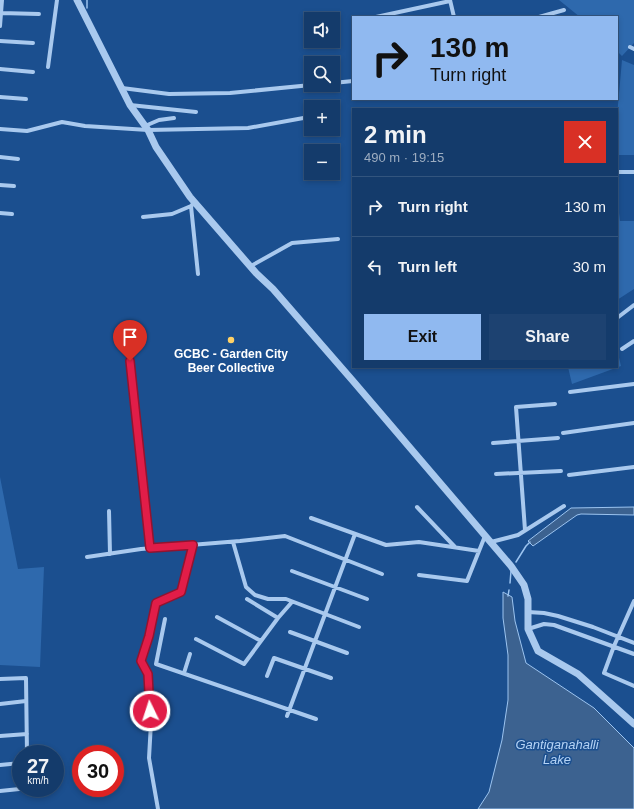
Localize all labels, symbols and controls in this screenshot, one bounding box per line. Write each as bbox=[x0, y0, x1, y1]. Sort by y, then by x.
map controls bbox=[304, 12, 340, 180]
button: sound bbox=[304, 12, 340, 48]
icon: right bbox=[364, 32, 416, 84]
text: 130 m bbox=[430, 32, 509, 63]
button: search bbox=[304, 56, 340, 92]
text: Turn right bbox=[430, 65, 506, 85]
button: + bbox=[304, 100, 340, 136]
text: 2 min bbox=[364, 121, 427, 148]
button: close bbox=[564, 121, 606, 163]
button: − bbox=[304, 144, 340, 180]
text: 490 m · 19:15 bbox=[364, 150, 444, 165]
icon: right bbox=[364, 196, 386, 218]
text: Turn right bbox=[398, 198, 468, 215]
text: 130 m bbox=[564, 198, 606, 215]
icon: left bbox=[364, 256, 386, 278]
text: Turn left bbox=[398, 258, 457, 275]
text: 30 m bbox=[573, 258, 606, 275]
button: Exit bbox=[364, 314, 481, 360]
button: Share bbox=[489, 314, 606, 360]
pin bbox=[113, 320, 147, 361]
icon: arrive bbox=[119, 326, 141, 348]
marker: GCBC - Garden City Beer Collective bbox=[226, 335, 236, 345]
place label: GCBC - Garden City Beer Collective bbox=[174, 347, 288, 375]
position arrow bbox=[129, 690, 171, 732]
water label: Gantiganahalli Lake bbox=[515, 737, 600, 767]
speed limit sign: 30 bbox=[72, 745, 124, 797]
text: 27 bbox=[27, 755, 49, 777]
text: km/h bbox=[27, 775, 49, 786]

